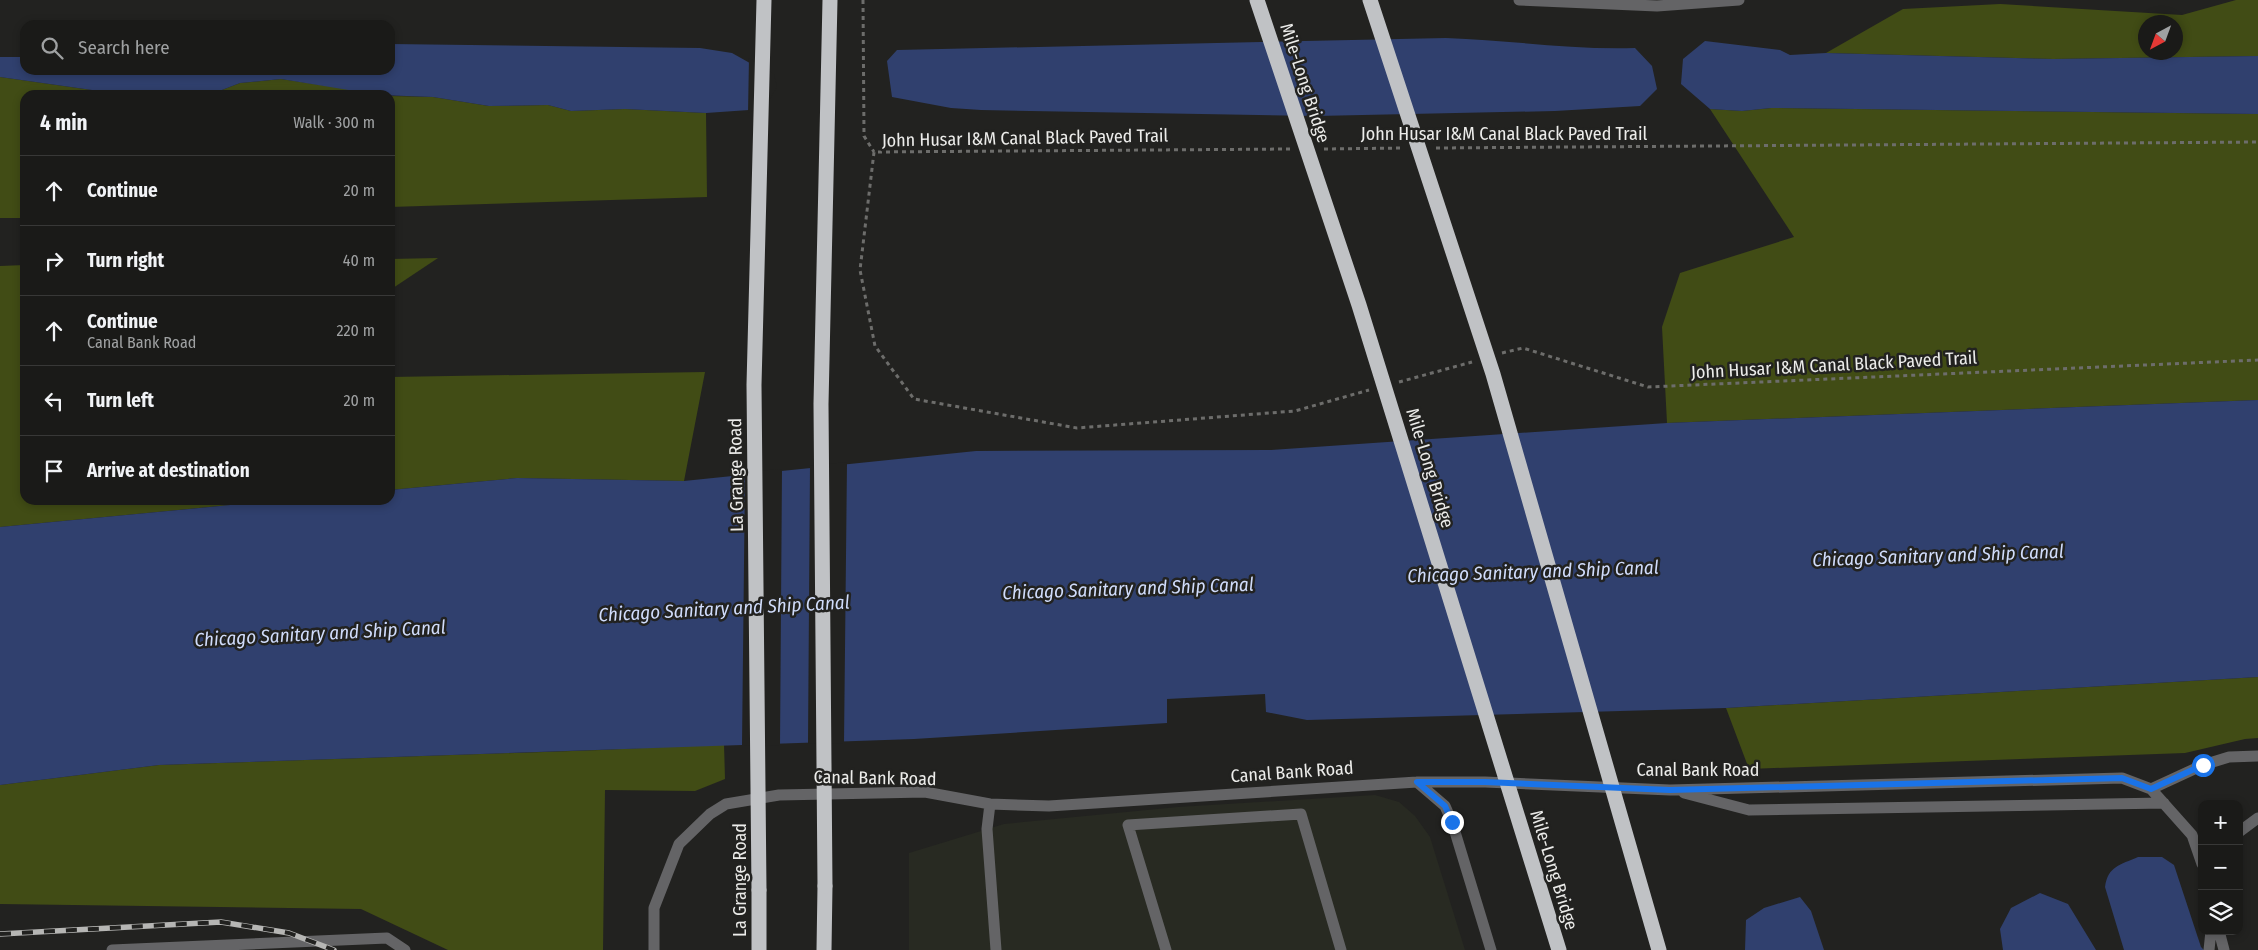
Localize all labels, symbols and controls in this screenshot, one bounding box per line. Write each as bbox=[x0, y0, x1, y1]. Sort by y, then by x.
north arrow bbox=[2138, 15, 2183, 60]
search box bbox=[20, 20, 395, 75]
street label: Mile-Long Bridge bbox=[1275, 21, 1335, 146]
icon: search bbox=[38, 34, 66, 62]
text: Search here bbox=[78, 36, 170, 59]
text: 4 min bbox=[40, 110, 88, 136]
text: Walk · 300 m bbox=[293, 113, 375, 132]
street label: John Husar I&M Canal Black Paved Trail bbox=[1361, 123, 1647, 145]
street label: John Husar I&M Canal Black Paved Trail bbox=[882, 124, 1169, 151]
icon: ahead bbox=[40, 177, 68, 205]
text: Continue bbox=[87, 179, 158, 202]
text: 20 m bbox=[344, 181, 375, 200]
icon: right bbox=[40, 247, 68, 275]
text: Turn right bbox=[87, 249, 164, 272]
text: 40 m bbox=[343, 251, 375, 270]
text: Continue bbox=[87, 310, 158, 333]
icon: ahead bbox=[40, 317, 68, 345]
text: 220 m bbox=[336, 321, 375, 340]
text: Canal Bank Road bbox=[87, 333, 196, 352]
street label: John Husar I&M Canal Black Paved Trail bbox=[1690, 347, 1978, 383]
icon: left bbox=[40, 387, 68, 415]
text: Turn left bbox=[87, 389, 154, 412]
text: 20 m bbox=[344, 391, 375, 410]
street label: Mile-Long Bridge bbox=[1401, 405, 1459, 531]
street label: La Grange Road bbox=[724, 418, 748, 532]
icon: arrive bbox=[40, 457, 68, 485]
text: Arrive at destination bbox=[87, 459, 250, 482]
water label: Chicago Sanitary and Ship Canal bbox=[1812, 540, 2064, 571]
water label: Chicago Sanitary and Ship Canal bbox=[1407, 556, 1659, 587]
water label: Chicago Sanitary and Ship Canal bbox=[1002, 573, 1254, 604]
water label: Chicago Sanitary and Ship Canal bbox=[598, 590, 850, 627]
water label: Chicago Sanitary and Ship Canal bbox=[194, 615, 446, 652]
route start bbox=[2192, 754, 2215, 777]
street label: Canal Bank Road bbox=[1230, 757, 1354, 787]
street label: Canal Bank Road bbox=[1637, 759, 1759, 781]
street label: Canal Bank Road bbox=[813, 766, 937, 790]
map controls bbox=[2198, 800, 2243, 935]
button: + bbox=[2198, 800, 2243, 845]
street label: Mile-Long Bridge bbox=[1525, 807, 1583, 933]
route end bbox=[1441, 811, 1464, 834]
street label: La Grange Road bbox=[729, 823, 751, 937]
button: − bbox=[2198, 845, 2243, 890]
button: layers bbox=[2198, 890, 2243, 935]

